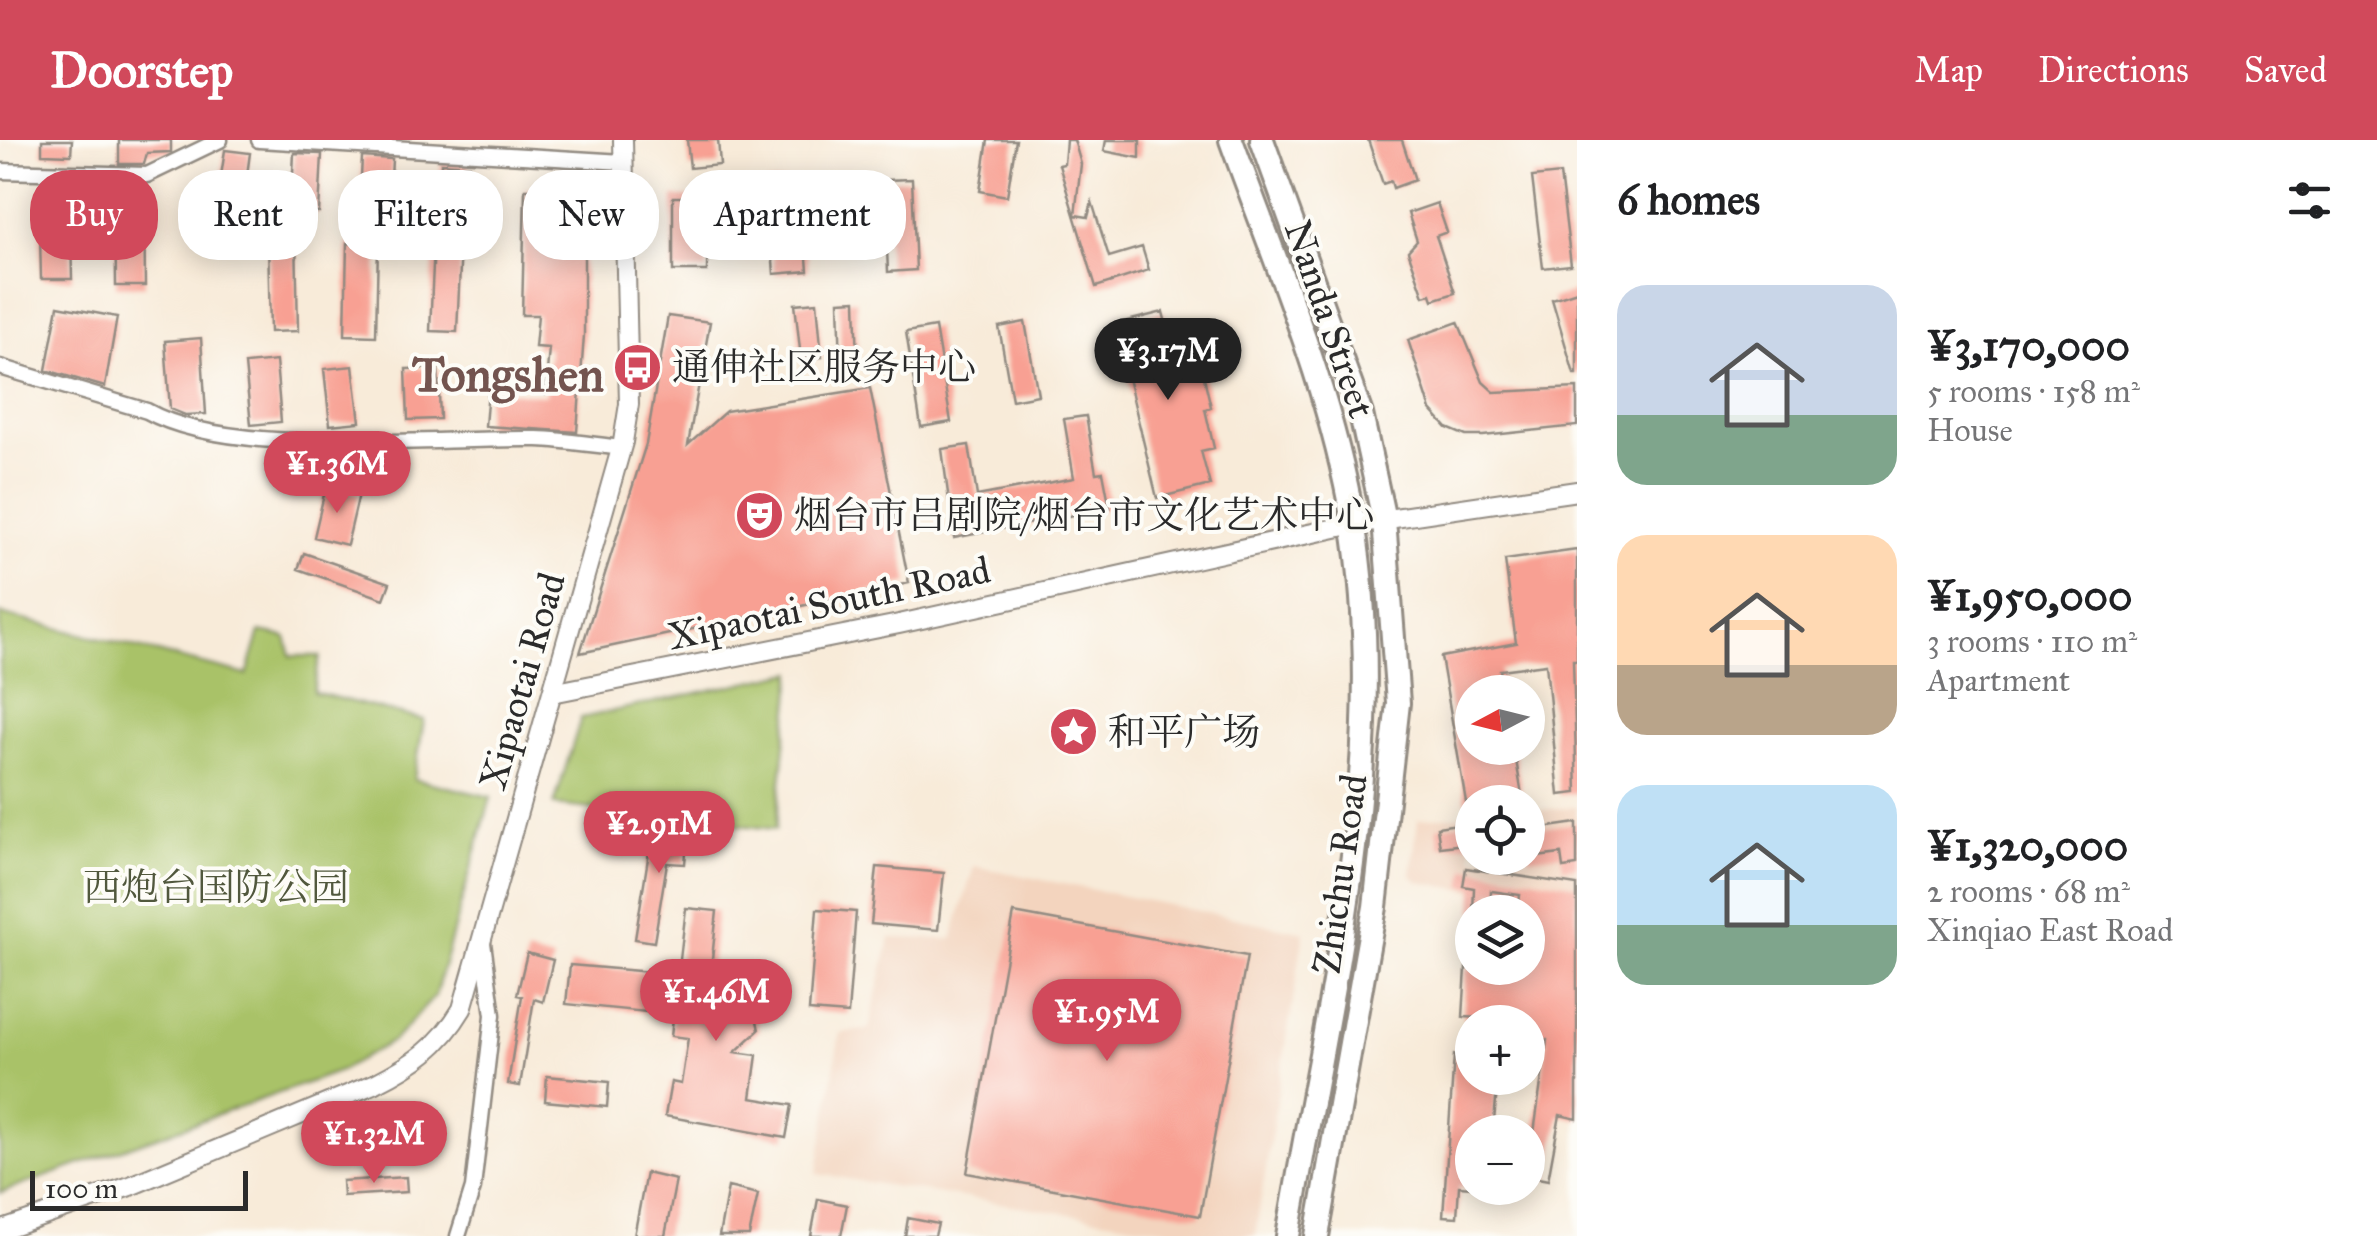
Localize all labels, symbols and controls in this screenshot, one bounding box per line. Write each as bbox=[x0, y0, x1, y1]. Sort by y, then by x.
text: Doorstep bbox=[50, 41, 233, 100]
text: Map bbox=[1915, 49, 1983, 92]
text: Directions bbox=[2038, 49, 2189, 92]
text: Saved bbox=[2244, 49, 2327, 92]
chip: Buy bbox=[30, 170, 158, 260]
chip: Rent bbox=[178, 170, 318, 260]
chip: Filters bbox=[338, 170, 503, 260]
chip: New bbox=[523, 170, 659, 260]
chip: Apartment bbox=[679, 170, 906, 260]
icon: filters bbox=[2282, 173, 2337, 228]
text: 6 homes bbox=[1617, 174, 1760, 226]
street label: Nanda Street bbox=[1275, 214, 1385, 424]
pin: ¥3.17M bbox=[1087, 318, 1249, 403]
text: ¥3,170,000 bbox=[1927, 320, 2130, 372]
icon: home bbox=[1697, 325, 1817, 445]
text: ¥3.17M bbox=[1116, 331, 1220, 370]
bus stop icon: 通伸社区服务中心 bbox=[611, 341, 663, 393]
place label: 通伸社区服务中心 bbox=[672, 344, 976, 390]
district label: Tongshen bbox=[412, 345, 604, 404]
text: 5 rooms · 158 m² bbox=[1927, 372, 2140, 411]
text: House bbox=[1927, 411, 2013, 450]
pin: ¥1.36M bbox=[256, 431, 418, 516]
text: ¥1.36M bbox=[286, 444, 388, 483]
theatre icon: 烟台市吕剧院/烟台市文化艺术中心 bbox=[733, 489, 785, 541]
place label: 烟台市吕剧院/烟台市文化艺术中心 bbox=[794, 492, 1374, 538]
street label: Xipaotai South Road bbox=[664, 546, 994, 660]
street label: Xipaotai Road bbox=[469, 567, 575, 795]
text: ¥1,950,000 bbox=[1927, 570, 2133, 622]
icon: home bbox=[1697, 575, 1817, 695]
text: 3 rooms · 110 m² bbox=[1927, 622, 2137, 661]
text: Apartment bbox=[1927, 661, 2070, 700]
north arrow bbox=[1455, 675, 1545, 765]
map controls bbox=[1455, 675, 1545, 1205]
place icon: 和平广场 bbox=[1047, 706, 1099, 758]
place label: 和平广场 bbox=[1108, 709, 1260, 755]
street label: Zhichu Road bbox=[1303, 771, 1377, 977]
button: locate bbox=[1455, 785, 1545, 875]
pin: ¥2.91M bbox=[578, 791, 740, 876]
text: ¥2.91M bbox=[606, 804, 712, 843]
text: ¥1,320,000 bbox=[1927, 820, 2128, 872]
icon: home bbox=[1697, 825, 1817, 945]
park label: 西炮台国防公园 bbox=[83, 864, 349, 910]
text: 2 rooms · 68 m² bbox=[1927, 872, 2130, 911]
button: layers bbox=[1455, 895, 1545, 985]
text: Xinqiao East Road bbox=[1927, 911, 2173, 950]
pin: ¥1.46M bbox=[635, 959, 797, 1044]
text: ¥1.46M bbox=[662, 972, 770, 1011]
pin: ¥1.95M bbox=[1026, 979, 1188, 1064]
text: ¥1.95M bbox=[1054, 992, 1160, 1031]
button: + bbox=[1455, 1005, 1545, 1095]
pin: ¥1.32M bbox=[293, 1101, 455, 1186]
text: ¥1.32M bbox=[323, 1114, 425, 1153]
button: − bbox=[1455, 1115, 1545, 1205]
scale bar bbox=[30, 1166, 248, 1210]
text: 100 m bbox=[45, 1171, 118, 1206]

